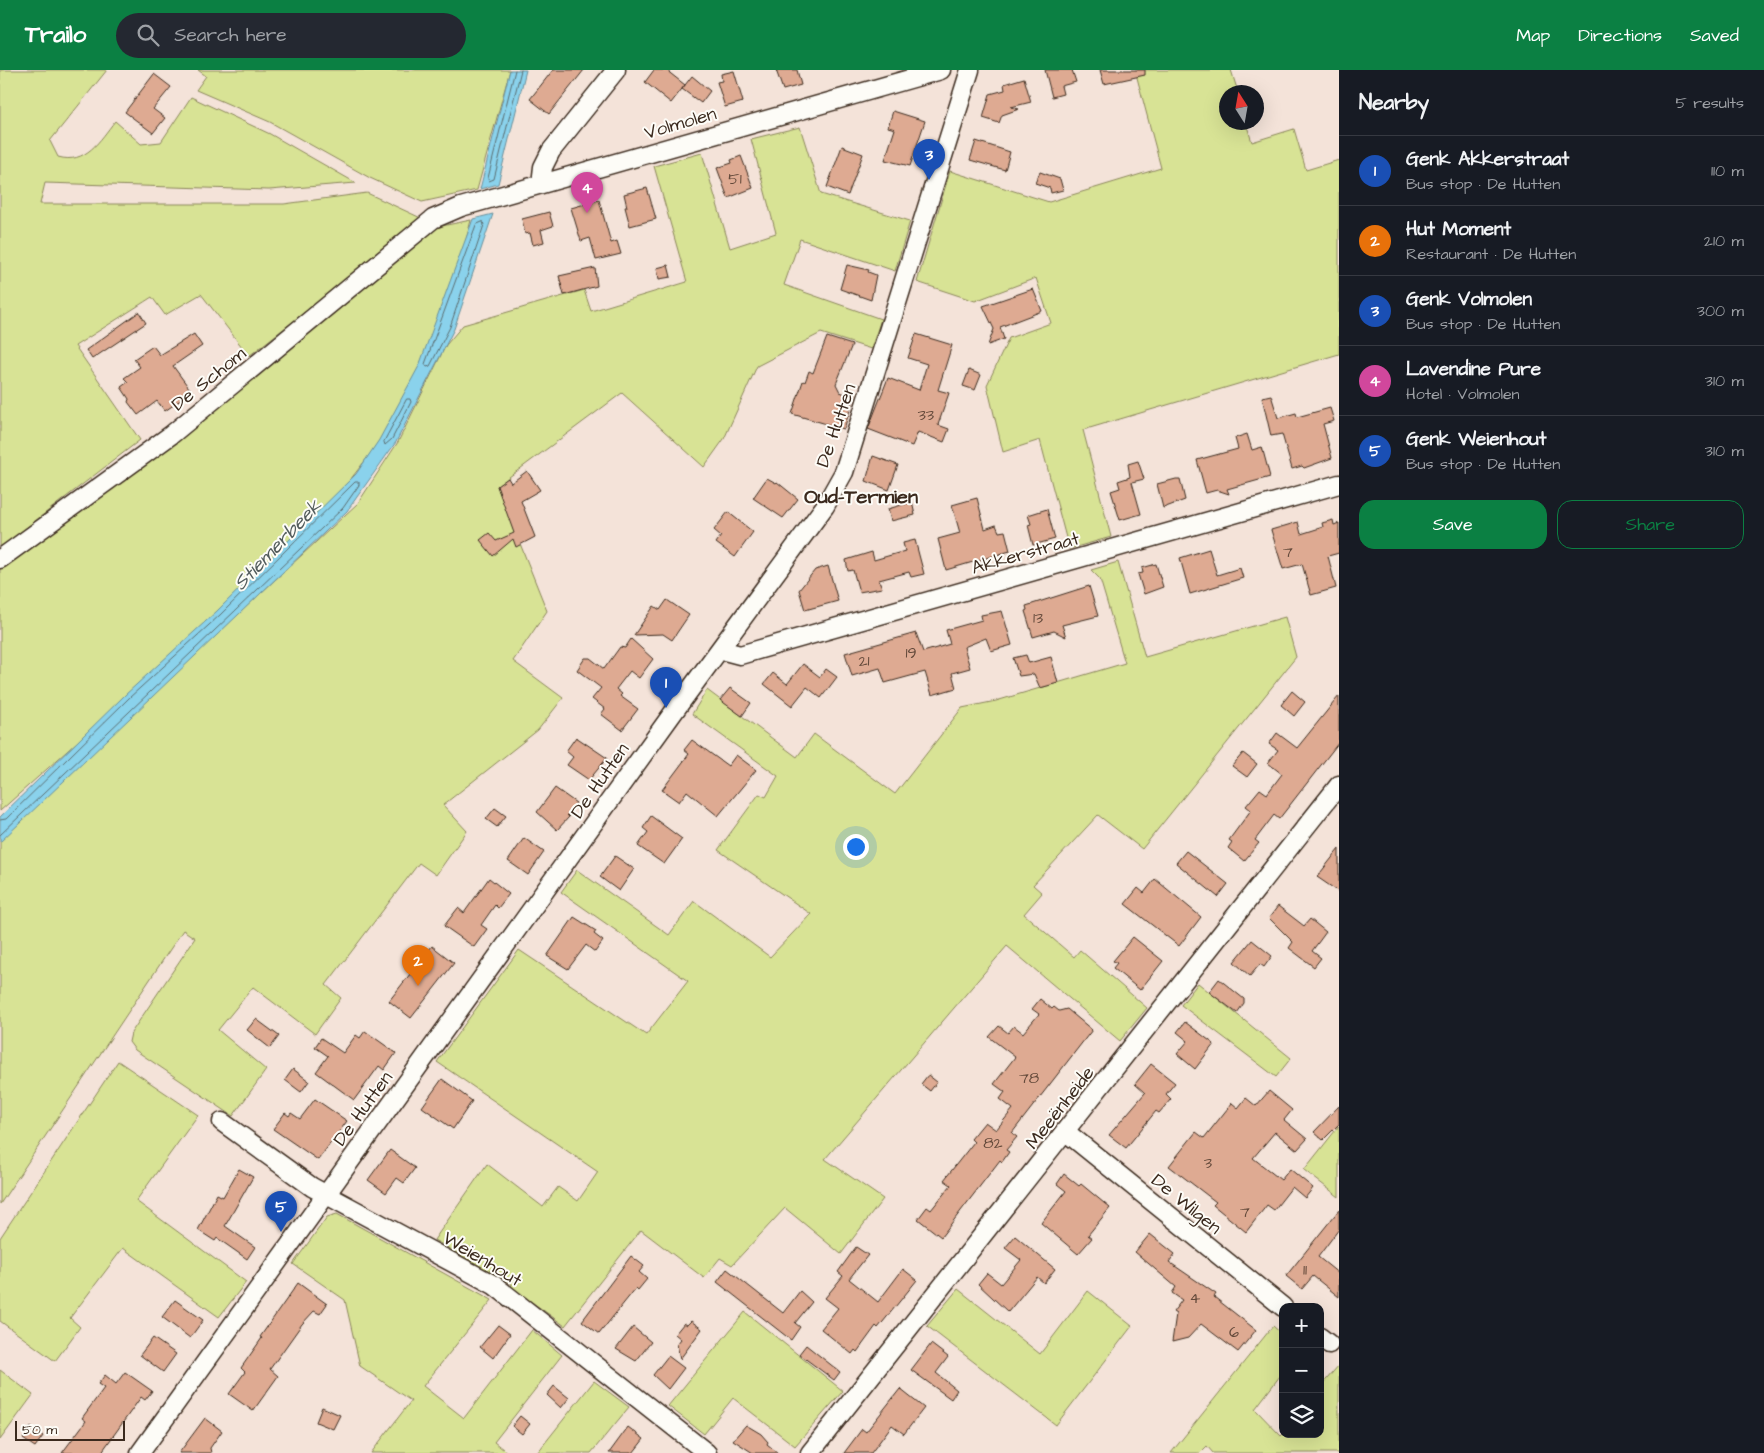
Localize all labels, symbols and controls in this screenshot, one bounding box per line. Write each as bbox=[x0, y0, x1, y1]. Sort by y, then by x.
search box bbox=[116, 13, 466, 58]
text: Trailo bbox=[25, 18, 86, 52]
icon: search bbox=[134, 21, 162, 49]
text: Search here bbox=[174, 22, 286, 49]
text: Map bbox=[1516, 23, 1550, 48]
text: Directions bbox=[1578, 23, 1662, 48]
text: Saved bbox=[1690, 23, 1739, 48]
north arrow bbox=[1219, 85, 1264, 130]
text: Nearby bbox=[1359, 88, 1429, 117]
text: 5 results bbox=[1676, 92, 1744, 114]
street label: Volmolen bbox=[641, 100, 720, 147]
pin: 3 bbox=[913, 139, 945, 180]
text: Genk Akkerstraat bbox=[1406, 146, 1569, 173]
text: 1 bbox=[1374, 160, 1376, 182]
text: 110 m bbox=[1711, 160, 1744, 182]
house number: 51 bbox=[728, 168, 742, 190]
pin: 4 bbox=[571, 172, 603, 213]
text: Bus stop · De Hutten bbox=[1406, 173, 1560, 195]
text: Hut Moment bbox=[1406, 216, 1511, 243]
text: 2 bbox=[1370, 230, 1380, 252]
text: 210 m bbox=[1704, 230, 1744, 252]
text: Restaurant · De Hutten bbox=[1406, 243, 1576, 265]
text: Genk Volmolen bbox=[1406, 286, 1532, 313]
text: 3 bbox=[1371, 300, 1379, 322]
text: 300 m bbox=[1697, 300, 1744, 322]
text: Bus stop · De Hutten bbox=[1406, 313, 1560, 335]
street label: De Schom bbox=[166, 340, 252, 418]
text: Lavendine Pure bbox=[1406, 356, 1541, 383]
text: 4 bbox=[1370, 370, 1380, 392]
text: 310 m bbox=[1705, 370, 1744, 392]
street label: De Hutten bbox=[810, 380, 863, 471]
text: Hotel · Volmolen bbox=[1406, 383, 1520, 405]
house number: 33 bbox=[918, 404, 934, 426]
text: Genk Weienhout bbox=[1406, 426, 1546, 453]
text: 5 bbox=[1369, 440, 1381, 462]
text: 310 m bbox=[1705, 440, 1744, 462]
text: Bus stop · De Hutten bbox=[1406, 453, 1560, 475]
district label: Oud-Termien bbox=[804, 483, 918, 511]
water label: Stiemerbeek bbox=[227, 492, 329, 597]
button: Save bbox=[1359, 500, 1547, 549]
button: Share bbox=[1557, 500, 1744, 549]
street label: Akkerstraat bbox=[968, 525, 1083, 582]
house number: 7 bbox=[1283, 541, 1293, 563]
house number: 13 bbox=[1033, 607, 1043, 629]
house number: 19 bbox=[905, 642, 917, 664]
house number: 21 bbox=[858, 650, 870, 672]
pin: 1 bbox=[650, 667, 682, 708]
street label: De Hutten bbox=[564, 738, 636, 824]
your location bbox=[843, 834, 869, 860]
pin: 2 bbox=[402, 945, 434, 986]
street label: Meeënheide bbox=[1019, 1061, 1101, 1155]
street label: De Hutten bbox=[327, 1066, 400, 1152]
house number: 78 bbox=[1019, 1067, 1039, 1089]
house number: 82 bbox=[983, 1132, 1003, 1154]
house number: 3 bbox=[1204, 1152, 1212, 1174]
street label: De Wilgen bbox=[1144, 1167, 1227, 1242]
pin: 5 bbox=[265, 1191, 297, 1232]
house number: 7 bbox=[1240, 1201, 1250, 1223]
street label: Weienhout bbox=[437, 1225, 527, 1294]
house number: 11 bbox=[1303, 1259, 1307, 1281]
house number: 4 bbox=[1190, 1287, 1201, 1309]
map controls bbox=[1279, 1303, 1324, 1438]
button: + bbox=[1279, 1303, 1324, 1348]
house number: 6 bbox=[1229, 1321, 1239, 1343]
button: − bbox=[1279, 1348, 1324, 1393]
button: layers bbox=[1279, 1393, 1324, 1438]
scale bar bbox=[15, 1418, 125, 1441]
text: 50 m bbox=[22, 1420, 57, 1440]

